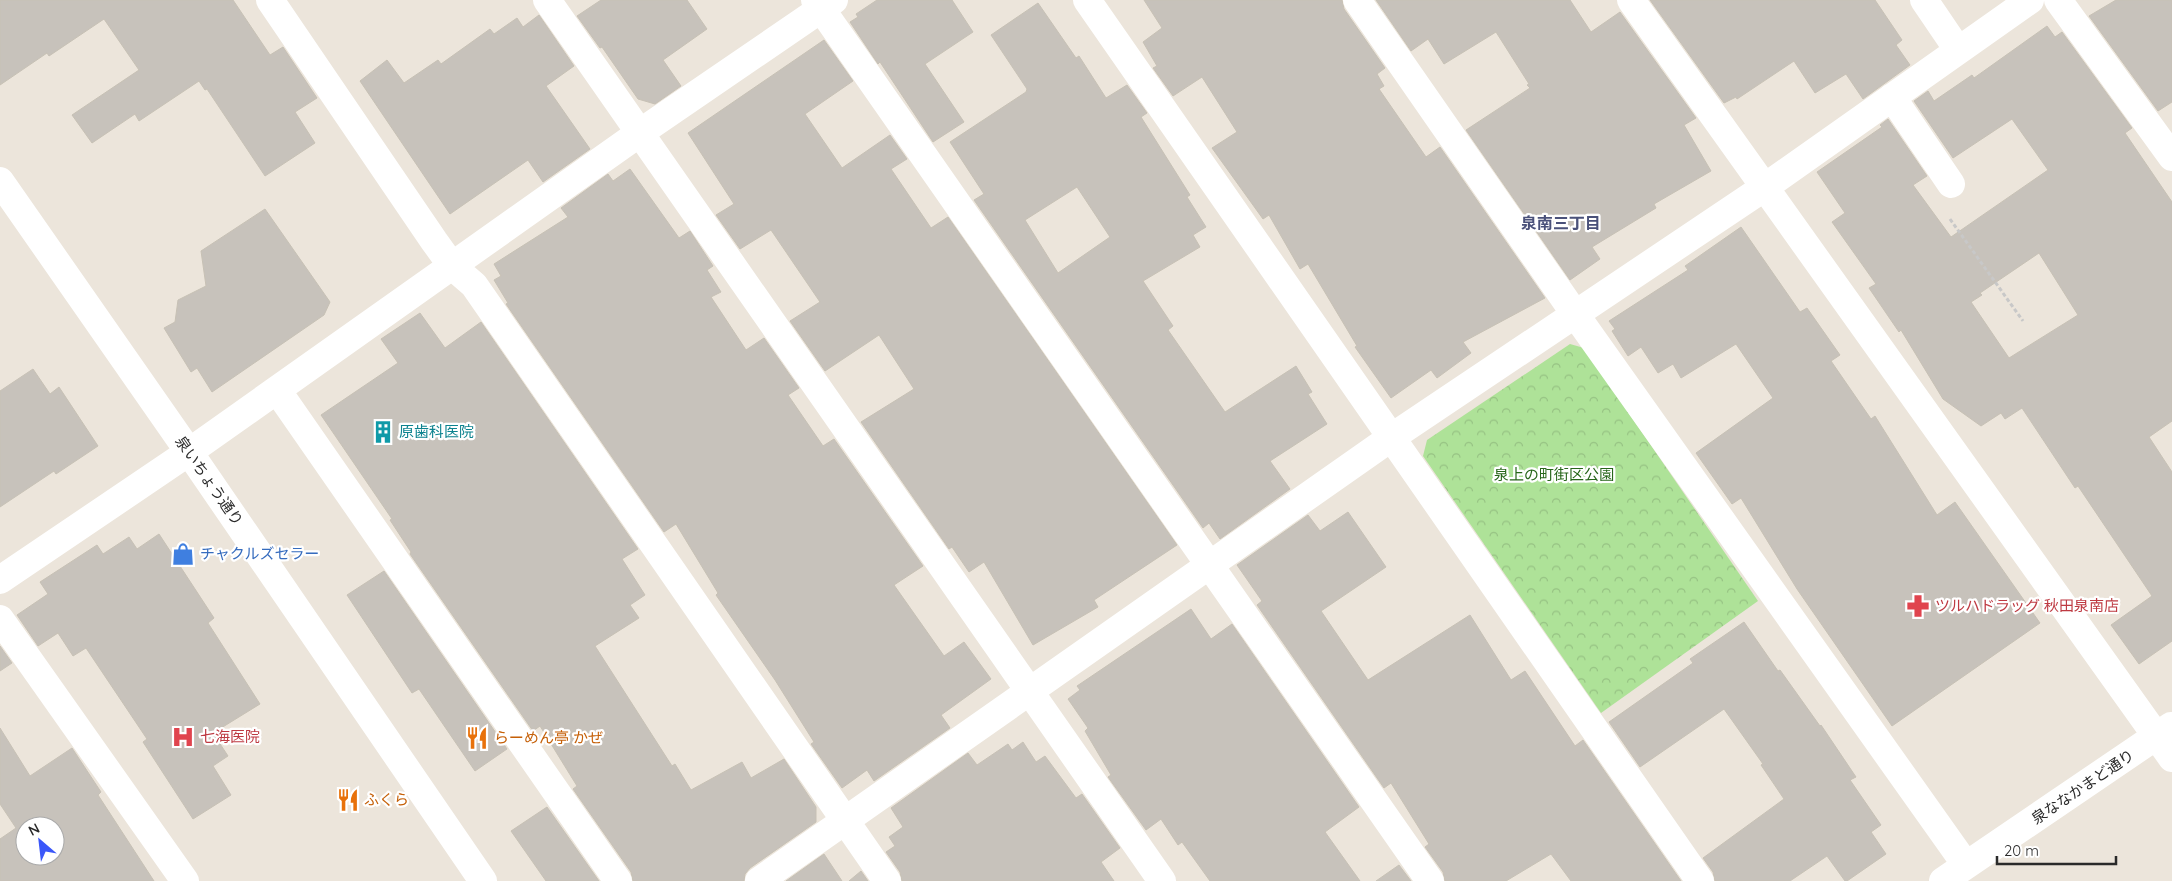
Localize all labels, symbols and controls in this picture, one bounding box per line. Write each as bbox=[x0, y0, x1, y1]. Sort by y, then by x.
district label: 泉南三丁目 bbox=[1521, 213, 1601, 233]
building icon: 原歯科医院 bbox=[370, 419, 396, 445]
place label: 原歯科医院 bbox=[399, 422, 474, 441]
street label: 泉いちょう通り bbox=[172, 432, 247, 529]
park label: 泉上の町街区公園 bbox=[1494, 465, 1614, 484]
shop icon: チャクルズセラー bbox=[170, 541, 196, 567]
place label: チャクルズセラー bbox=[200, 544, 319, 563]
pharmacy icon: ツルハドラッグ 秋田泉南店 bbox=[1905, 593, 1931, 619]
place label: ツルハドラッグ 秋田泉南店 bbox=[1935, 596, 2119, 615]
hospital icon: 七海医院 bbox=[170, 724, 196, 750]
restaurant icon: らーめん亭 かぜ bbox=[464, 725, 490, 751]
place label: 七海医院 bbox=[200, 727, 260, 746]
place label: らーめん亭 かぜ bbox=[494, 728, 603, 747]
street label: 泉ななかまど通り bbox=[2028, 745, 2138, 828]
restaurant icon: ふくら bbox=[335, 787, 361, 813]
place label: ふくら bbox=[364, 790, 409, 809]
north arrow bbox=[15, 816, 65, 866]
text: N bbox=[25, 819, 43, 840]
scale bar bbox=[1997, 834, 2116, 866]
text: 20 m bbox=[2004, 841, 2039, 860]

